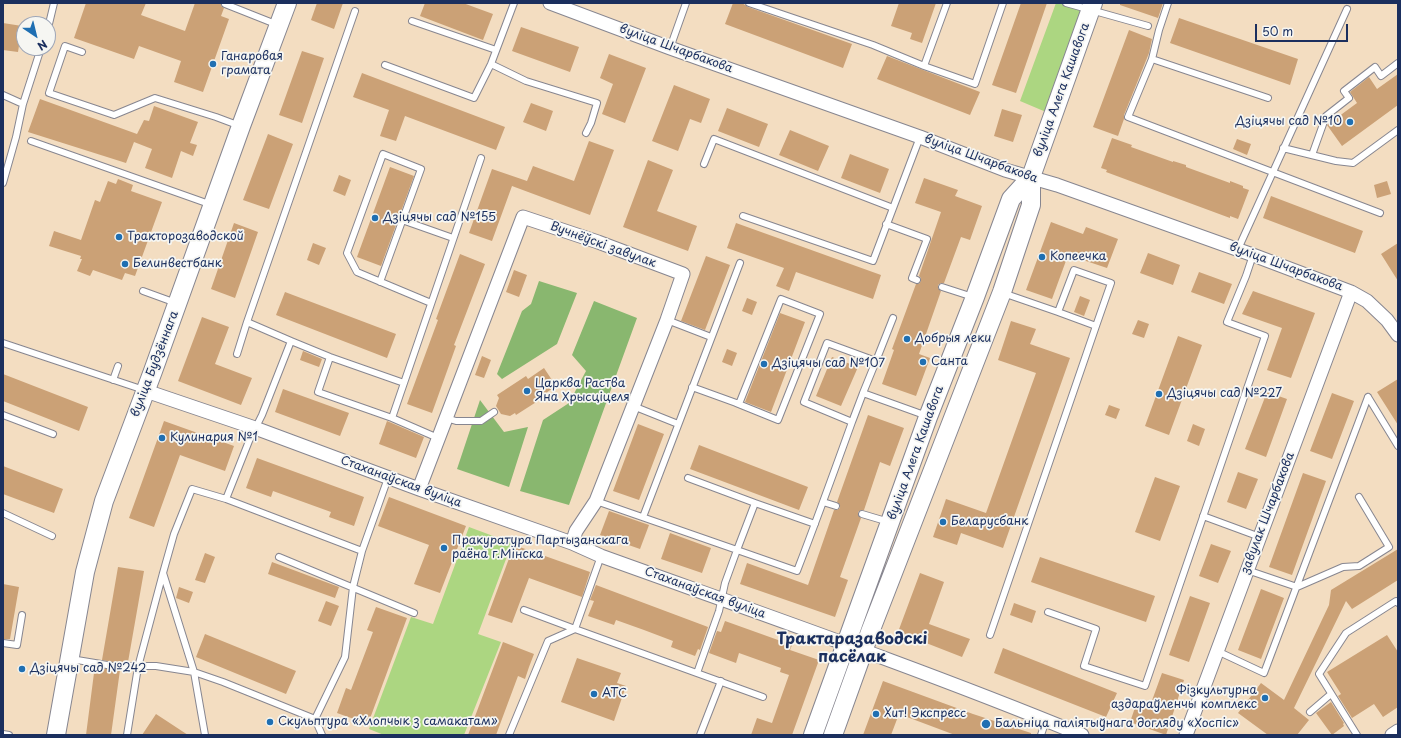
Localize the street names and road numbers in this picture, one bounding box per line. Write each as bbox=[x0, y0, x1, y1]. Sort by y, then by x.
street label: вуліца Алега Кашавога bbox=[1031, 21, 1093, 159]
street label: вуліца Шчарбакова bbox=[617, 22, 735, 76]
street label: вуліца Шчарбакова bbox=[922, 132, 1040, 186]
street label: Вучнёўскі завулак bbox=[548, 219, 658, 271]
street label: вуліца Шчарбакова bbox=[1227, 240, 1345, 294]
street label: вуліца Будзённага bbox=[128, 309, 182, 419]
street label: вуліца Алега Кашавога bbox=[885, 384, 947, 522]
street label: завулак Шчарбакова bbox=[1238, 450, 1298, 576]
street label: Стаханаўская вуліца bbox=[338, 453, 464, 511]
street label: Стаханаўская вуліца bbox=[642, 564, 768, 622]

